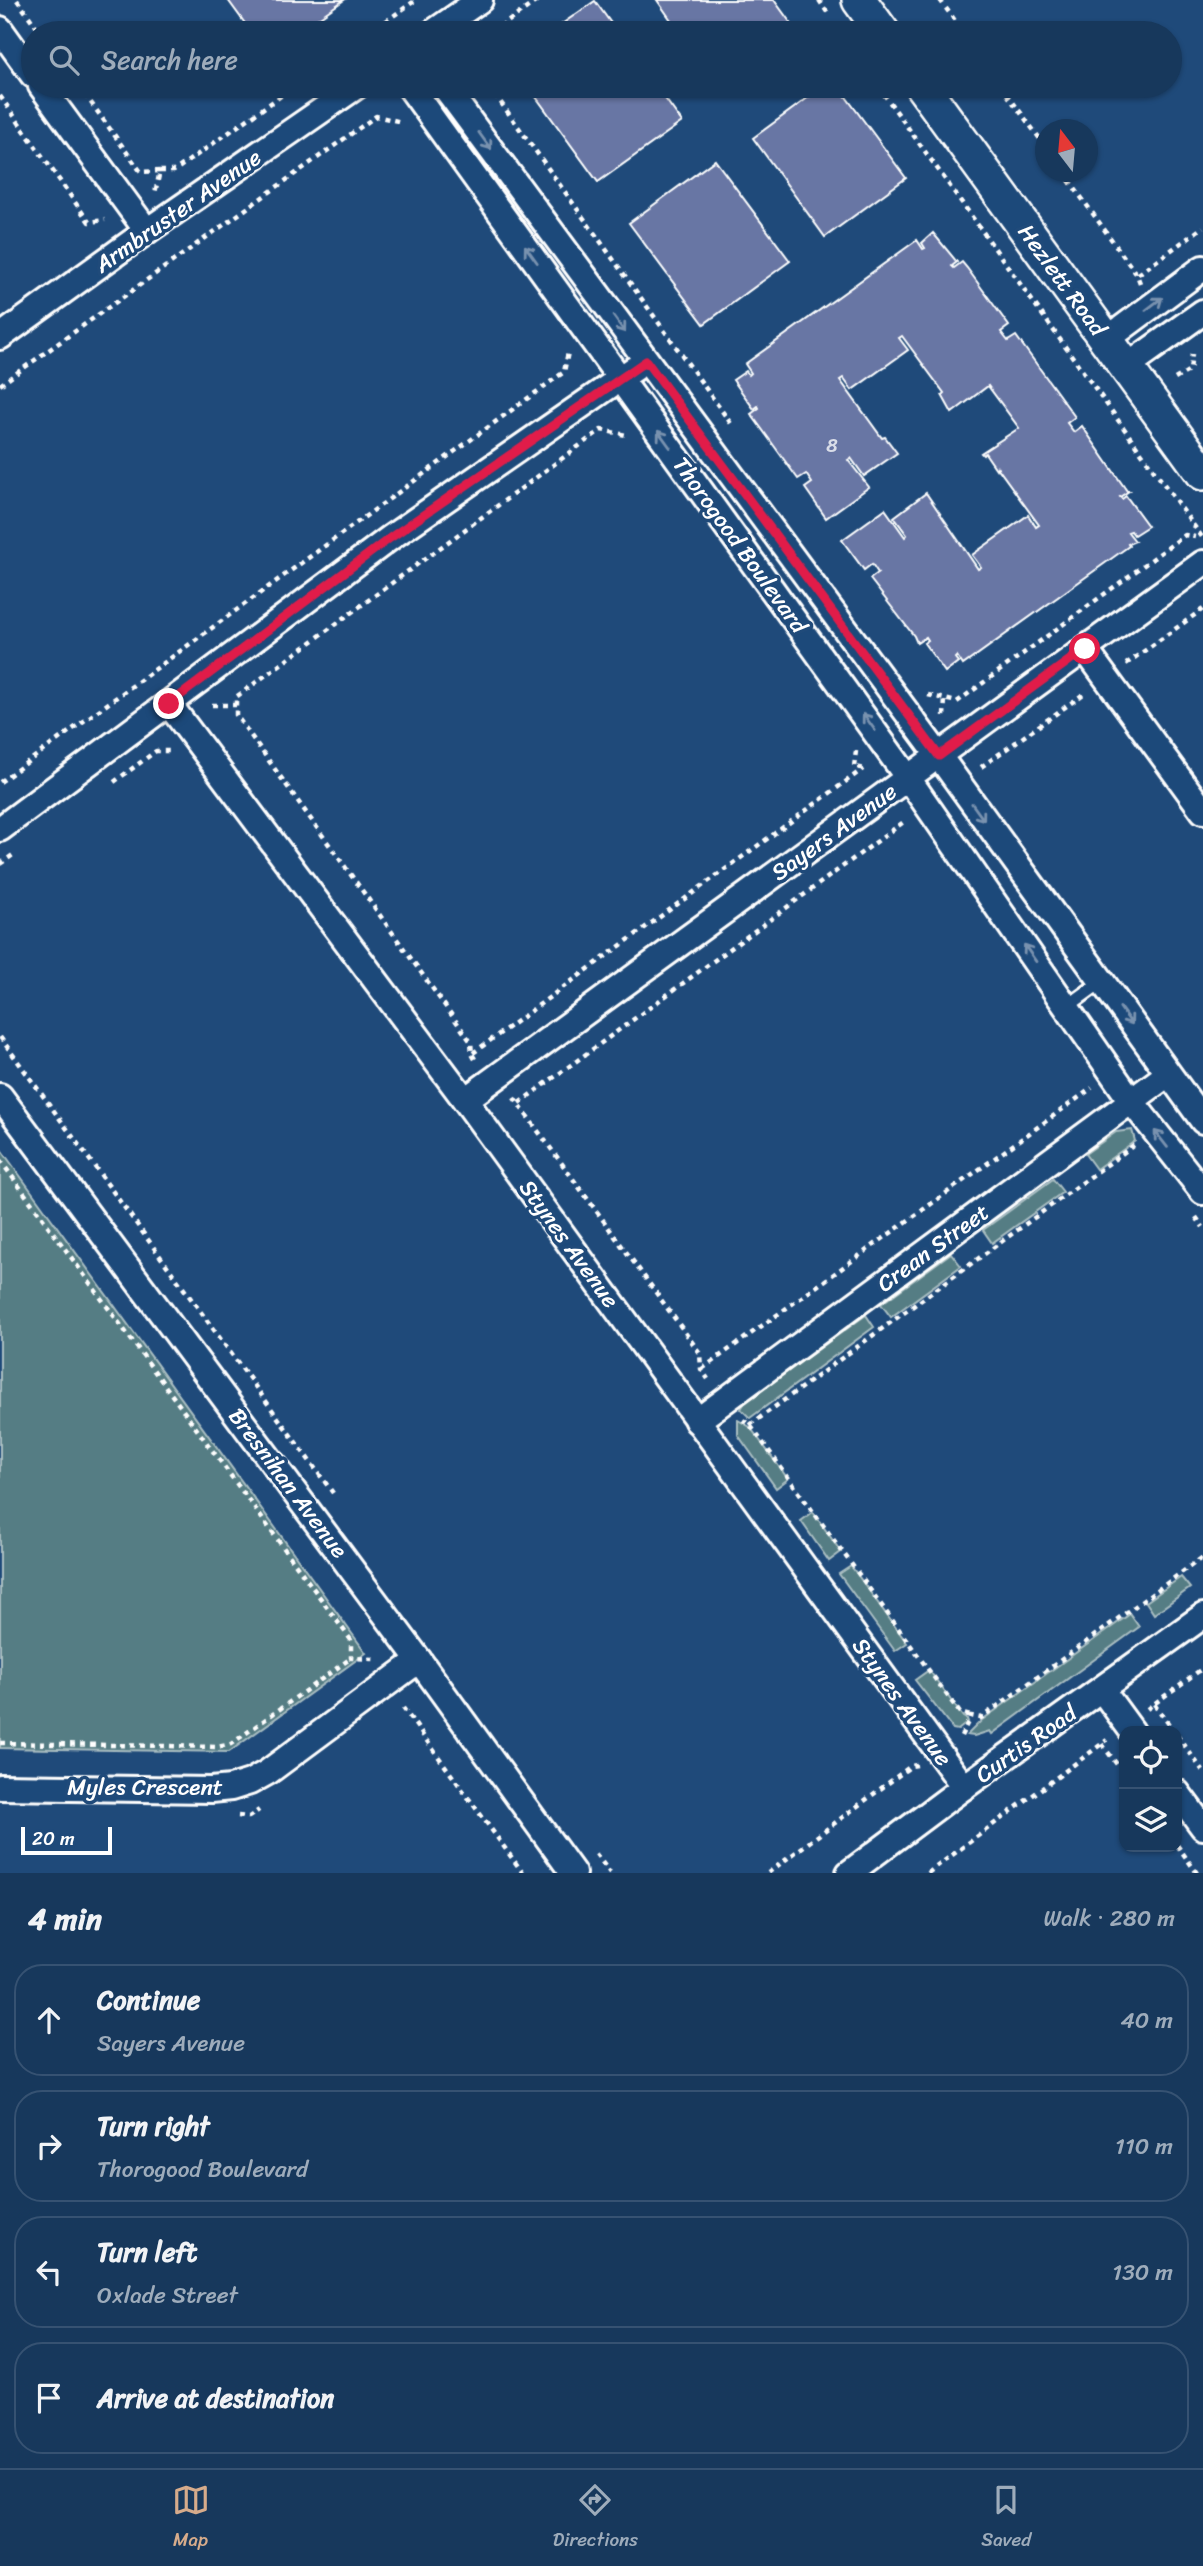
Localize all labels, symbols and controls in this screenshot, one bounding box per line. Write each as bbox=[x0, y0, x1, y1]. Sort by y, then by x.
search box bbox=[21, 21, 1182, 98]
text: Search here bbox=[101, 37, 238, 83]
icon: search bbox=[45, 41, 83, 79]
north arrow bbox=[1035, 119, 1098, 182]
one-way arrow bbox=[478, 131, 492, 150]
street label: Armbruster Avenue bbox=[85, 138, 271, 285]
street label: Hezlett Road bbox=[1007, 215, 1118, 347]
one-way arrow bbox=[524, 245, 538, 264]
one-way arrow bbox=[1145, 297, 1164, 312]
one-way arrow bbox=[612, 314, 626, 333]
one-way arrow bbox=[657, 429, 672, 448]
house number: 8 bbox=[826, 429, 838, 462]
street label: Thorogood Boulevard bbox=[661, 448, 820, 644]
route start bbox=[1069, 633, 1100, 664]
route end bbox=[153, 688, 184, 719]
one-way arrow bbox=[861, 713, 876, 732]
street label: Sayers Avenue bbox=[762, 772, 906, 892]
one-way arrow bbox=[971, 802, 985, 821]
one-way arrow bbox=[1023, 944, 1037, 963]
one-way arrow bbox=[1118, 1006, 1133, 1025]
one-way arrow bbox=[1153, 1130, 1168, 1148]
street label: Stynes Avenue bbox=[508, 1171, 630, 1317]
street label: Crean Street bbox=[868, 1193, 998, 1303]
street label: Bresnihan Avenue bbox=[217, 1399, 359, 1567]
street label: Stynes Avenue bbox=[841, 1629, 963, 1775]
street label: Curtis Road bbox=[966, 1693, 1087, 1794]
map controls bbox=[1119, 1726, 1182, 1852]
button: locate bbox=[1119, 1726, 1182, 1789]
street label: Myles Crescent bbox=[67, 1767, 223, 1808]
button: layers bbox=[1119, 1789, 1182, 1852]
text: 20 m bbox=[32, 1822, 75, 1855]
scale bar bbox=[21, 1824, 112, 1856]
text: 4 min bbox=[28, 1892, 102, 1946]
text: Walk · 280 m bbox=[1044, 1898, 1175, 1939]
text: Continue bbox=[97, 1977, 200, 2023]
text: 40 m bbox=[1120, 2000, 1173, 2041]
icon: ahead bbox=[30, 2001, 68, 2039]
text: Sayers Avenue bbox=[97, 2023, 245, 2064]
text: Turn right bbox=[97, 2103, 210, 2149]
text: 110 m bbox=[1115, 2126, 1173, 2167]
icon: right bbox=[30, 2127, 68, 2165]
text: Thorogood Boulevard bbox=[97, 2149, 308, 2190]
text: Turn left bbox=[97, 2229, 197, 2275]
text: 130 m bbox=[1112, 2252, 1173, 2293]
icon: left bbox=[30, 2253, 68, 2291]
text: Oxlade Street bbox=[97, 2275, 238, 2316]
text: Arrive at destination bbox=[97, 2375, 334, 2421]
icon: arrive bbox=[30, 2379, 68, 2417]
tab: Map bbox=[172, 2481, 210, 2556]
tab: Directions bbox=[553, 2481, 638, 2556]
tab: Saved bbox=[981, 2481, 1031, 2556]

